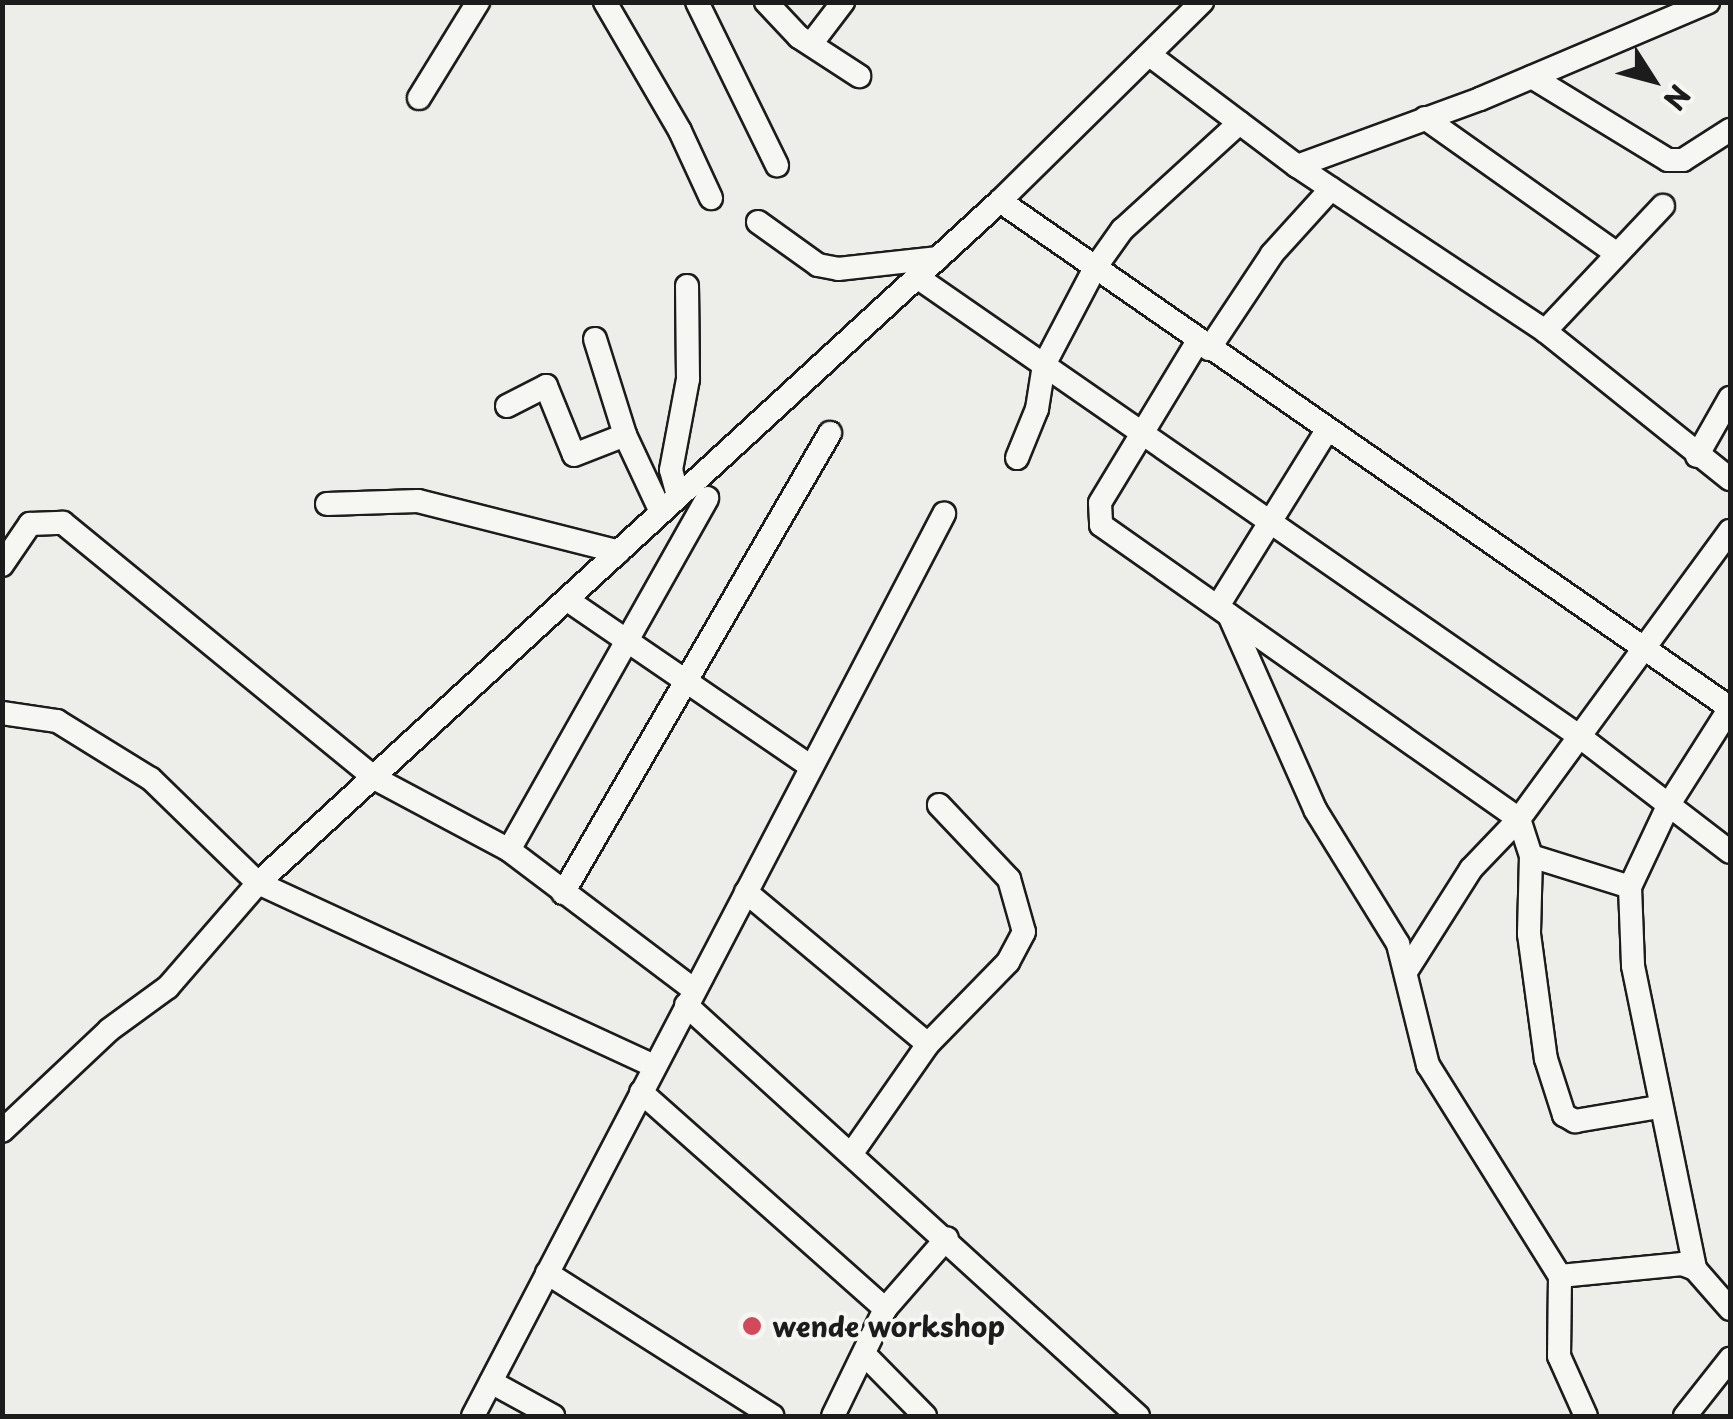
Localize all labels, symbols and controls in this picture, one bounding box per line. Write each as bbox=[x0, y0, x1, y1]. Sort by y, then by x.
north arrow bbox=[1603, 30, 1703, 130]
text: N bbox=[1654, 76, 1702, 120]
place label: wende workshop bbox=[772, 1309, 1006, 1343]
marker: wende workshop bbox=[741, 1315, 763, 1337]

